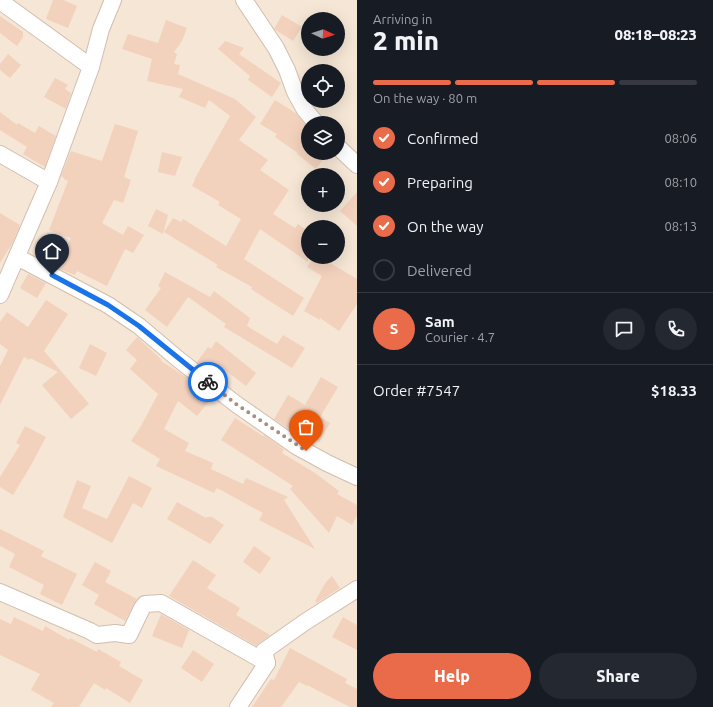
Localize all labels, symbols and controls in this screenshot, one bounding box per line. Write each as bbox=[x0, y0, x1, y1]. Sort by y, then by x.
north arrow bbox=[301, 12, 345, 56]
map controls bbox=[301, 12, 345, 264]
text: Arriving in bbox=[373, 12, 432, 26]
text: 2 min bbox=[373, 26, 439, 55]
text: 08:18–08:23 bbox=[614, 26, 697, 43]
button: locate bbox=[301, 64, 345, 108]
text: On the way · 80 m bbox=[373, 91, 477, 105]
button: layers bbox=[301, 116, 345, 160]
icon: check bbox=[373, 127, 395, 149]
text: Confirmed bbox=[407, 130, 479, 147]
text: 08:06 bbox=[664, 131, 697, 145]
button: + bbox=[301, 168, 345, 212]
icon: check bbox=[373, 171, 395, 193]
text: Preparing bbox=[407, 174, 473, 191]
text: 08:10 bbox=[664, 175, 697, 189]
icon: check bbox=[373, 215, 395, 237]
text: On the way bbox=[407, 218, 483, 235]
text: 08:13 bbox=[664, 219, 697, 233]
button: − bbox=[301, 220, 345, 264]
pin bbox=[35, 234, 69, 275]
icon: home bbox=[41, 240, 63, 262]
text: Delivered bbox=[407, 262, 472, 279]
button: chat bbox=[603, 308, 645, 350]
button: phone bbox=[655, 308, 697, 350]
text: Sam bbox=[425, 313, 455, 330]
text: S bbox=[390, 320, 398, 337]
text: Courier · 4.7 bbox=[425, 330, 495, 344]
courier bbox=[188, 362, 228, 402]
icon: bike bbox=[197, 371, 219, 393]
text: Order #7547 bbox=[373, 382, 460, 399]
text: $18.33 bbox=[651, 382, 697, 399]
pin bbox=[289, 410, 323, 451]
icon: bag bbox=[295, 416, 317, 438]
button: Help bbox=[373, 653, 531, 699]
button: Share bbox=[539, 653, 697, 699]

